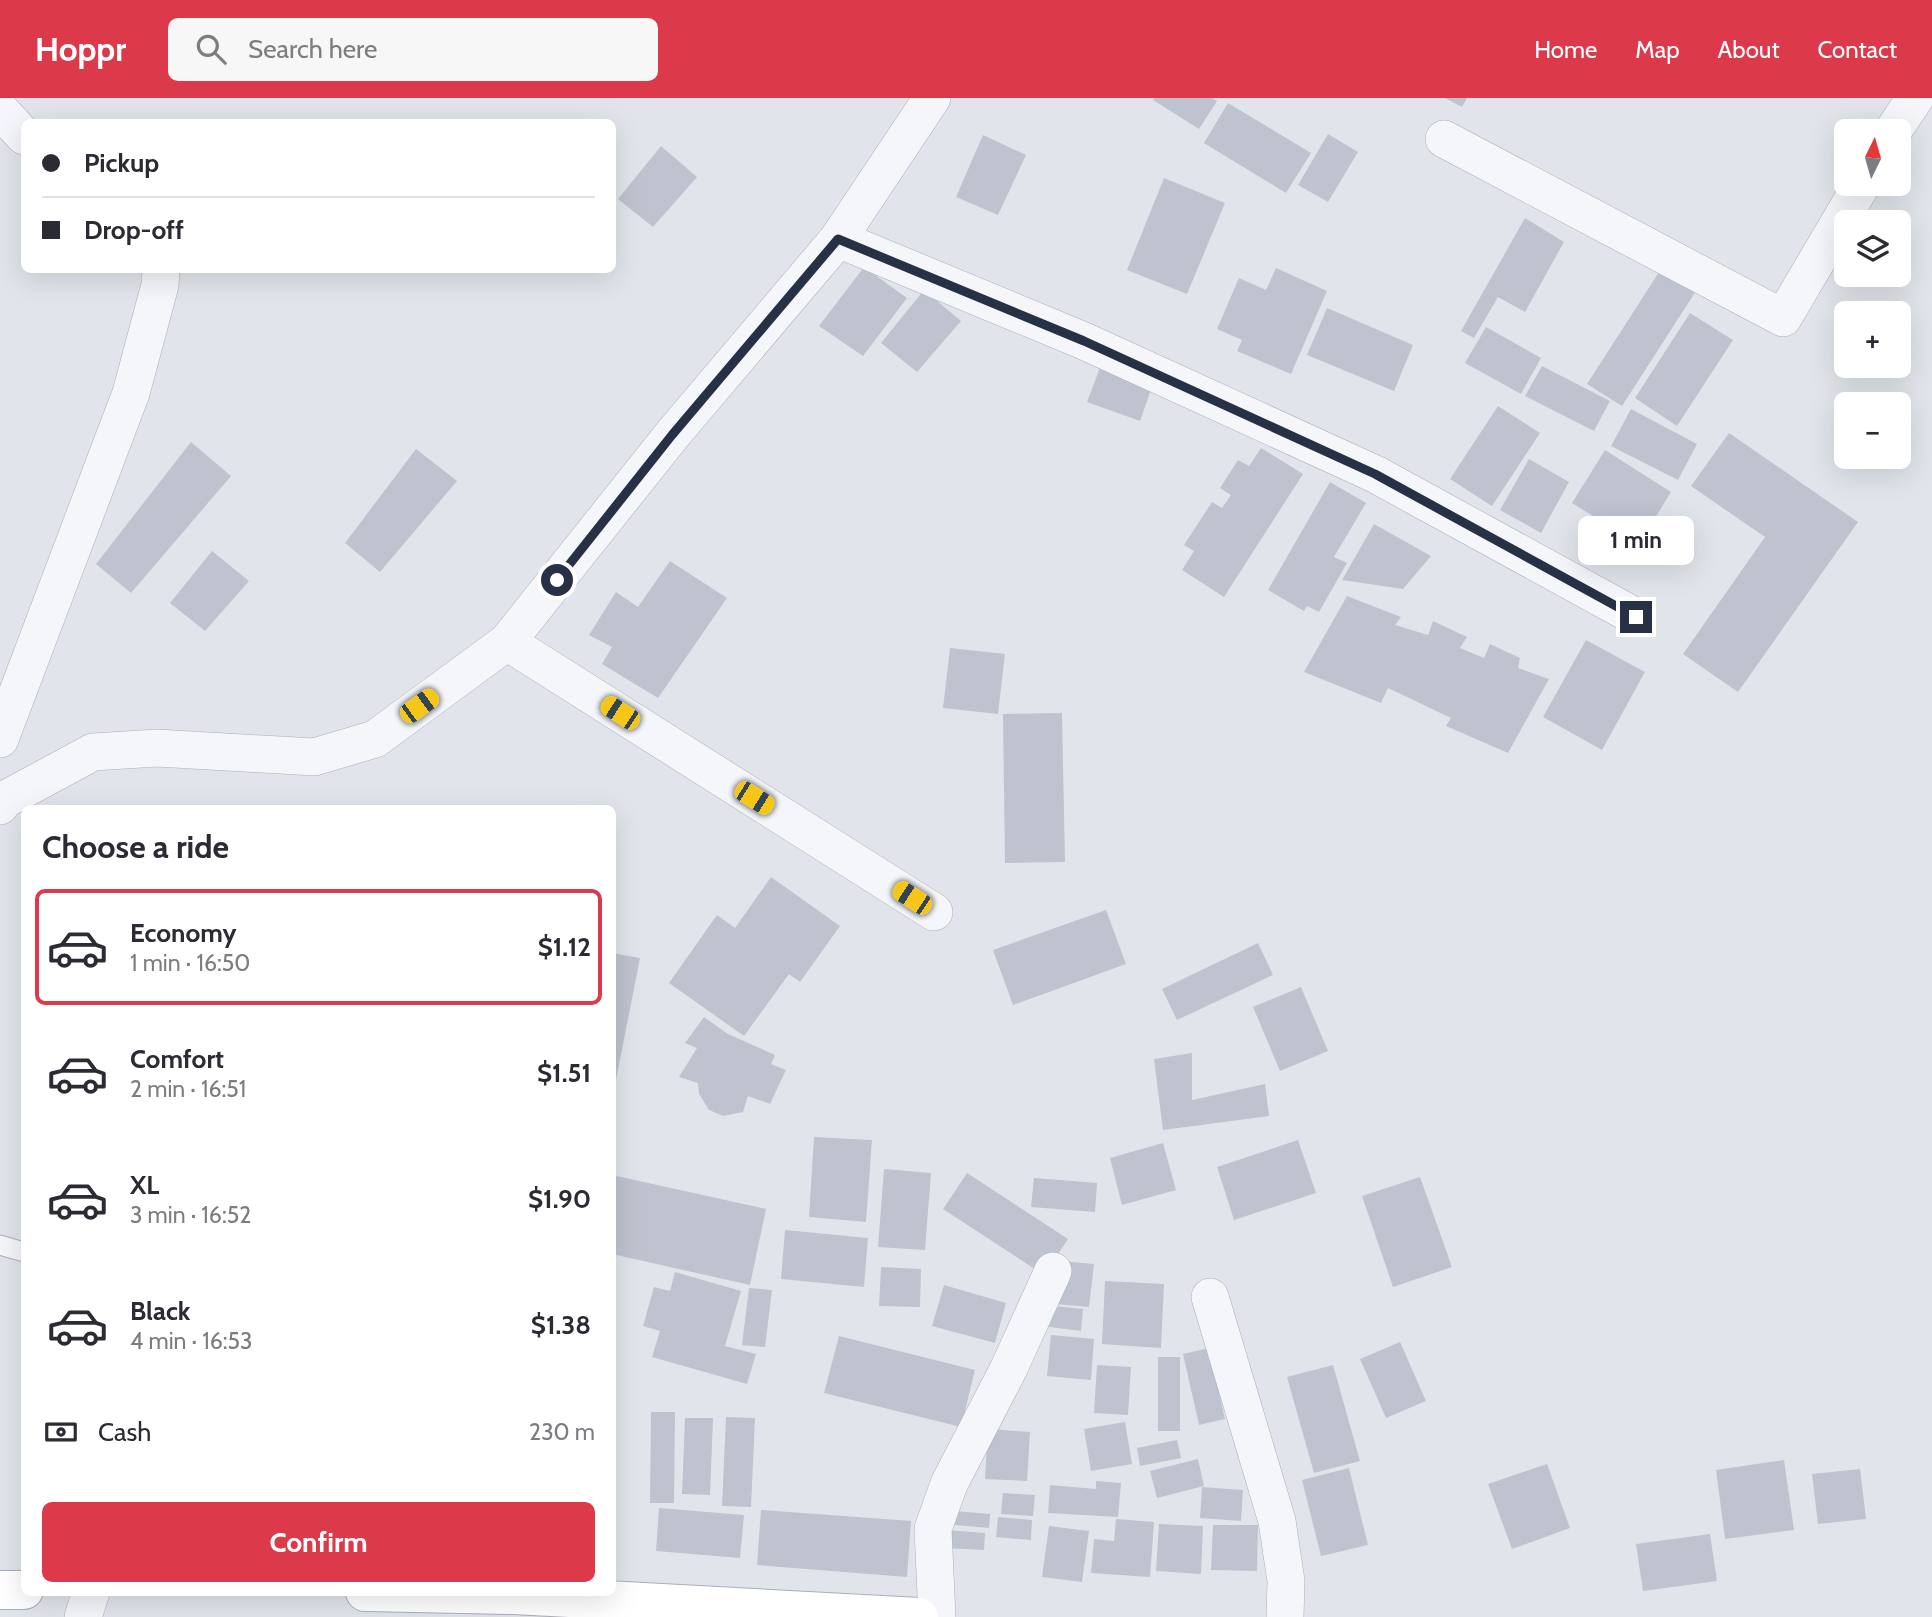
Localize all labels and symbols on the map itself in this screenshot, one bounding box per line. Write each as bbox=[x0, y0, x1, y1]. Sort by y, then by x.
north arrow bbox=[1834, 119, 1911, 196]
callout: 1 min bbox=[1578, 516, 1694, 564]
route start bbox=[541, 564, 573, 596]
route end bbox=[1620, 601, 1652, 633]
car bbox=[396, 685, 443, 727]
car bbox=[597, 693, 644, 733]
car bbox=[731, 778, 778, 818]
car bbox=[889, 878, 936, 918]

